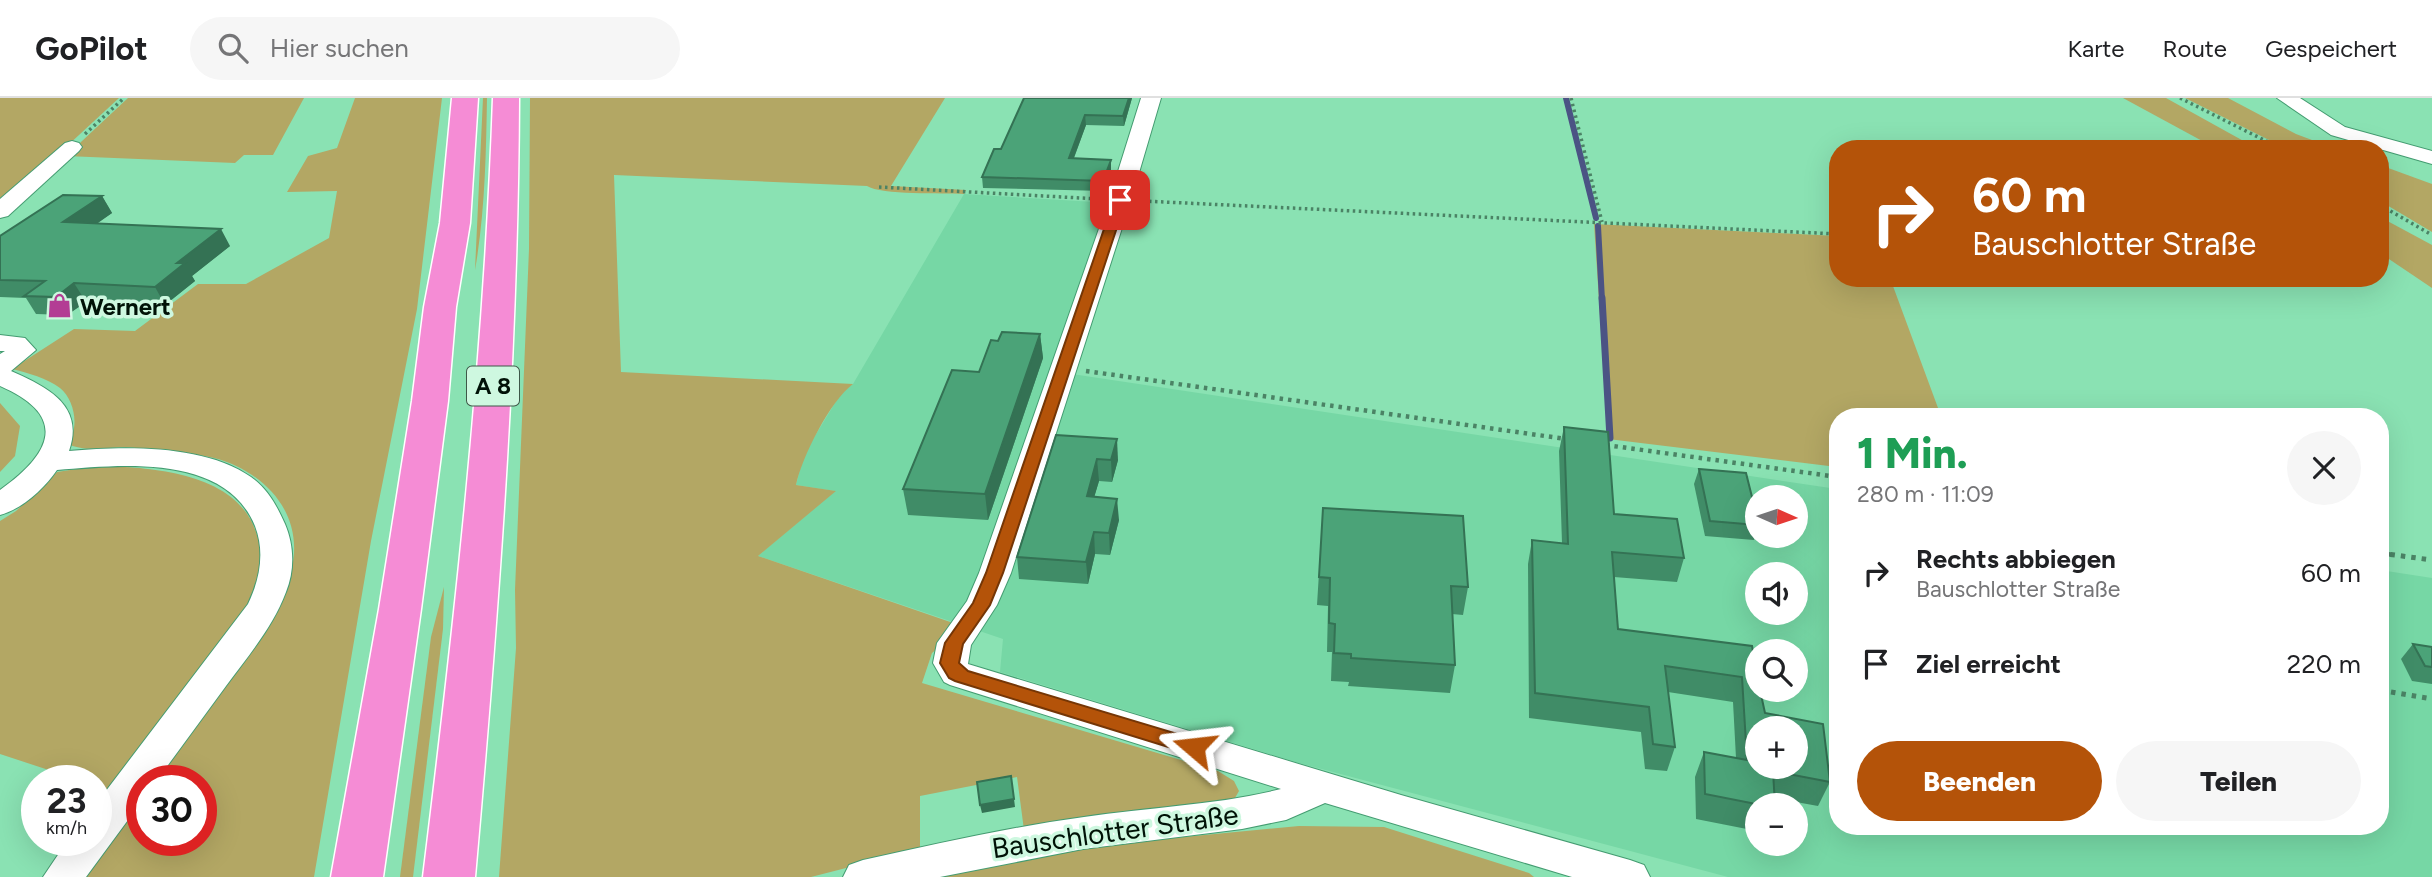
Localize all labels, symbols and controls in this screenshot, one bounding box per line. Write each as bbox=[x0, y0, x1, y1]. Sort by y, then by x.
search box bbox=[190, 17, 680, 80]
text: GoPilot bbox=[35, 29, 148, 68]
icon: search bbox=[214, 29, 252, 67]
text: Hier suchen bbox=[270, 32, 409, 64]
text: Karte bbox=[2068, 34, 2124, 63]
text: Route bbox=[2162, 34, 2227, 63]
text: Gespeichert bbox=[2265, 34, 2397, 63]
text: 60 m bbox=[1972, 165, 2087, 224]
icon: right bbox=[1857, 168, 1948, 259]
pin bbox=[1090, 170, 1150, 230]
icon: arrive bbox=[1101, 181, 1139, 219]
text: Bauschlotter Straße bbox=[1972, 225, 2256, 263]
shop icon: Wernert bbox=[46, 292, 74, 320]
place label: Wernert bbox=[80, 292, 171, 321]
road number: A 8 bbox=[467, 366, 519, 406]
text: 1 Min. bbox=[1857, 428, 1968, 479]
button: close bbox=[2287, 431, 2361, 505]
text: 280 m · 11:09 bbox=[1857, 480, 1994, 508]
north arrow bbox=[1745, 485, 1808, 548]
map controls bbox=[1745, 485, 1808, 856]
text: Rechts abbiegen bbox=[1916, 543, 2116, 575]
icon: right bbox=[1857, 554, 1895, 592]
text: 60 m bbox=[2301, 557, 2361, 589]
button: sound bbox=[1745, 562, 1808, 625]
text: Bauschlotter Straße bbox=[1916, 575, 2120, 603]
button: search bbox=[1745, 639, 1808, 702]
icon: arrive bbox=[1857, 645, 1895, 683]
text: Ziel erreicht bbox=[1916, 648, 2061, 680]
text: 220 m bbox=[2287, 648, 2361, 680]
position arrow bbox=[1157, 710, 1231, 784]
button: + bbox=[1745, 716, 1808, 779]
button: Beenden bbox=[1857, 741, 2102, 821]
button: Teilen bbox=[2116, 741, 2361, 821]
speed limit sign: 30 bbox=[126, 765, 217, 856]
text: 23 bbox=[47, 780, 86, 822]
button: − bbox=[1745, 793, 1808, 856]
street label: Bauschlotter Straße bbox=[990, 797, 1240, 865]
text: km/h bbox=[46, 817, 87, 839]

